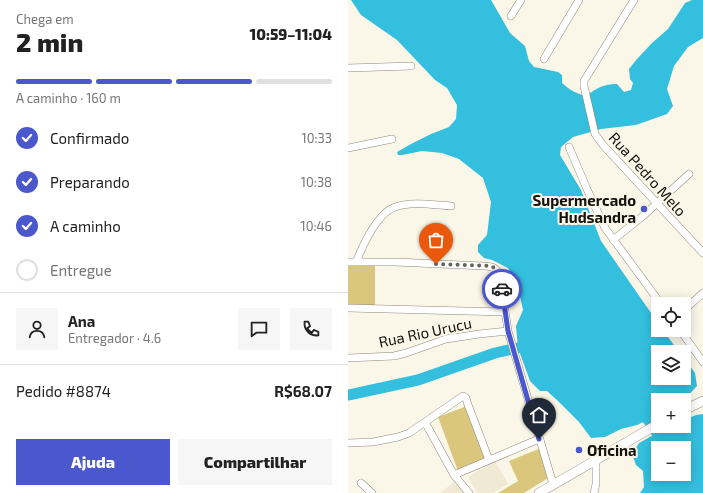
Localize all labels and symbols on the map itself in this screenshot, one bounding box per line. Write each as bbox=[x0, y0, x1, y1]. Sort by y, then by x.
street label: Rua Pedro Melo bbox=[606, 128, 690, 220]
place label: Supermercado Hudsandra bbox=[533, 191, 636, 226]
marker: Supermercado Hudsandra bbox=[639, 204, 649, 214]
pin bbox=[419, 223, 453, 264]
courier bbox=[482, 269, 522, 309]
street label: Rua Rio Urucu bbox=[377, 313, 473, 351]
pin bbox=[522, 398, 556, 439]
place label: Oficina bbox=[587, 441, 637, 459]
marker: Oficina bbox=[574, 445, 584, 455]

